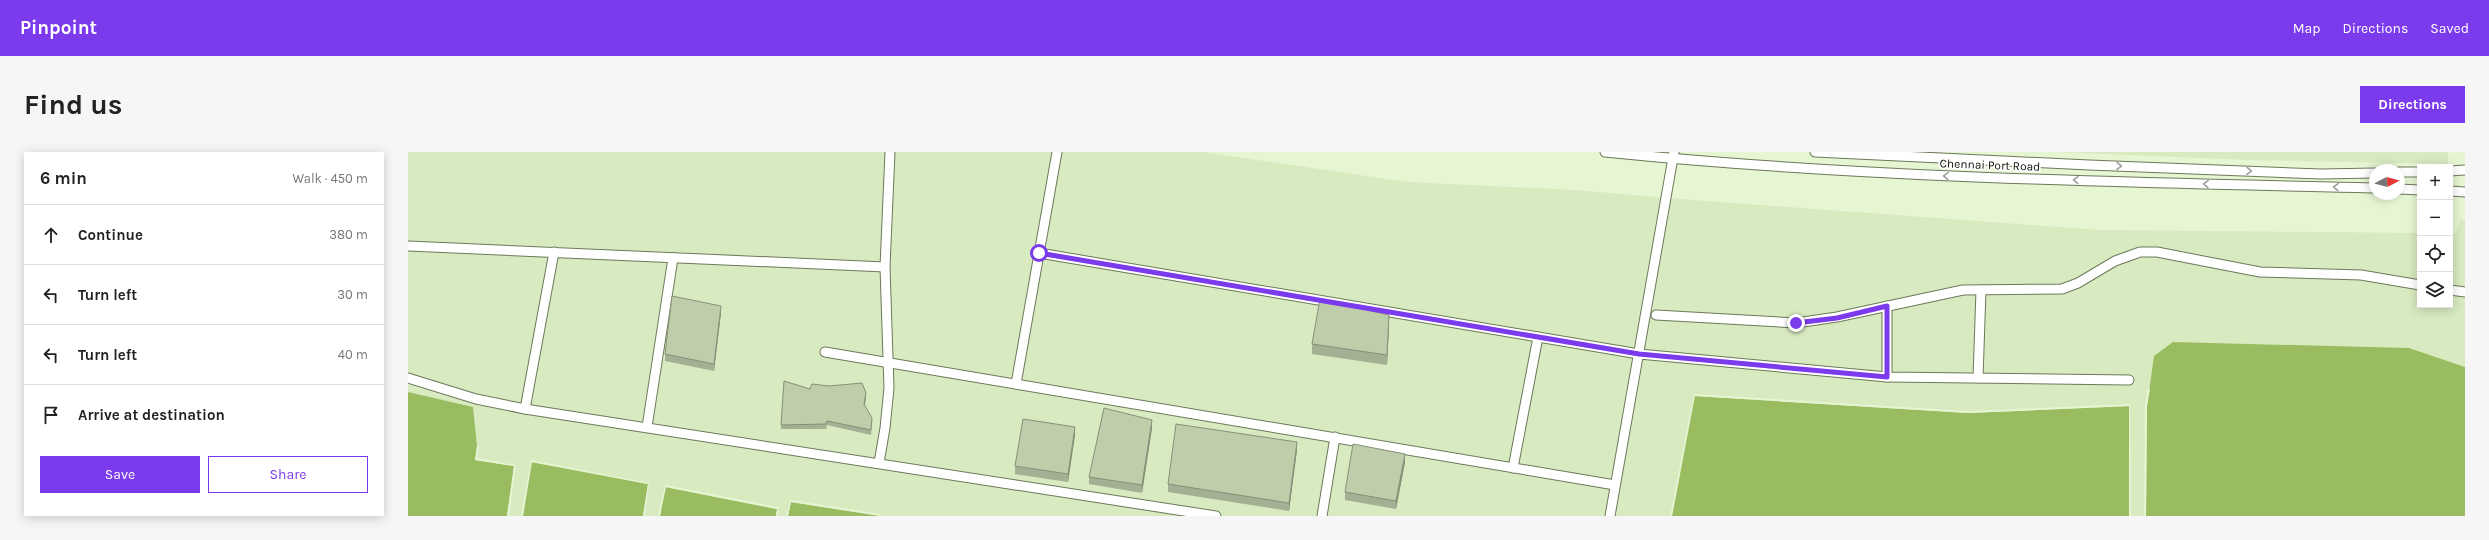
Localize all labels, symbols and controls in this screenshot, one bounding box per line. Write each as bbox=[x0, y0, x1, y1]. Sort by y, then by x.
text: Pinpoint bbox=[20, 17, 97, 39]
text: Map bbox=[2293, 20, 2321, 37]
text: Directions bbox=[2343, 20, 2408, 37]
text: Saved bbox=[2430, 20, 2469, 37]
button: Directions bbox=[2360, 86, 2465, 123]
text: Find us bbox=[24, 88, 123, 121]
street label: Chennai Port Road bbox=[1939, 156, 2041, 174]
one-way arrow bbox=[2116, 162, 2122, 170]
north arrow bbox=[2369, 164, 2405, 200]
map controls bbox=[2417, 164, 2453, 308]
button: + bbox=[2417, 164, 2453, 200]
one-way arrow bbox=[2246, 167, 2252, 175]
text: 6 min bbox=[40, 168, 87, 188]
text: Walk · 450 m bbox=[293, 171, 368, 186]
one-way arrow bbox=[1943, 172, 1949, 180]
one-way arrow bbox=[2073, 176, 2079, 184]
one-way arrow bbox=[2203, 180, 2209, 188]
one-way arrow bbox=[2333, 183, 2339, 192]
button: − bbox=[2417, 200, 2453, 236]
icon: ahead bbox=[40, 224, 62, 246]
text: Continue bbox=[78, 226, 143, 244]
text: 380 m bbox=[329, 227, 368, 242]
button: locate bbox=[2417, 236, 2453, 272]
route start bbox=[1030, 244, 1048, 262]
button: layers bbox=[2417, 272, 2453, 308]
icon: left bbox=[40, 284, 62, 306]
text: Turn left bbox=[78, 286, 137, 304]
text: 30 m bbox=[337, 287, 368, 302]
route end bbox=[1787, 314, 1805, 332]
icon: left bbox=[40, 344, 62, 366]
text: Turn left bbox=[78, 346, 137, 364]
text: 40 m bbox=[338, 347, 368, 362]
icon: arrive bbox=[40, 404, 62, 426]
text: Arrive at destination bbox=[78, 406, 225, 424]
button: Save bbox=[40, 456, 200, 493]
button: Share bbox=[208, 456, 368, 493]

